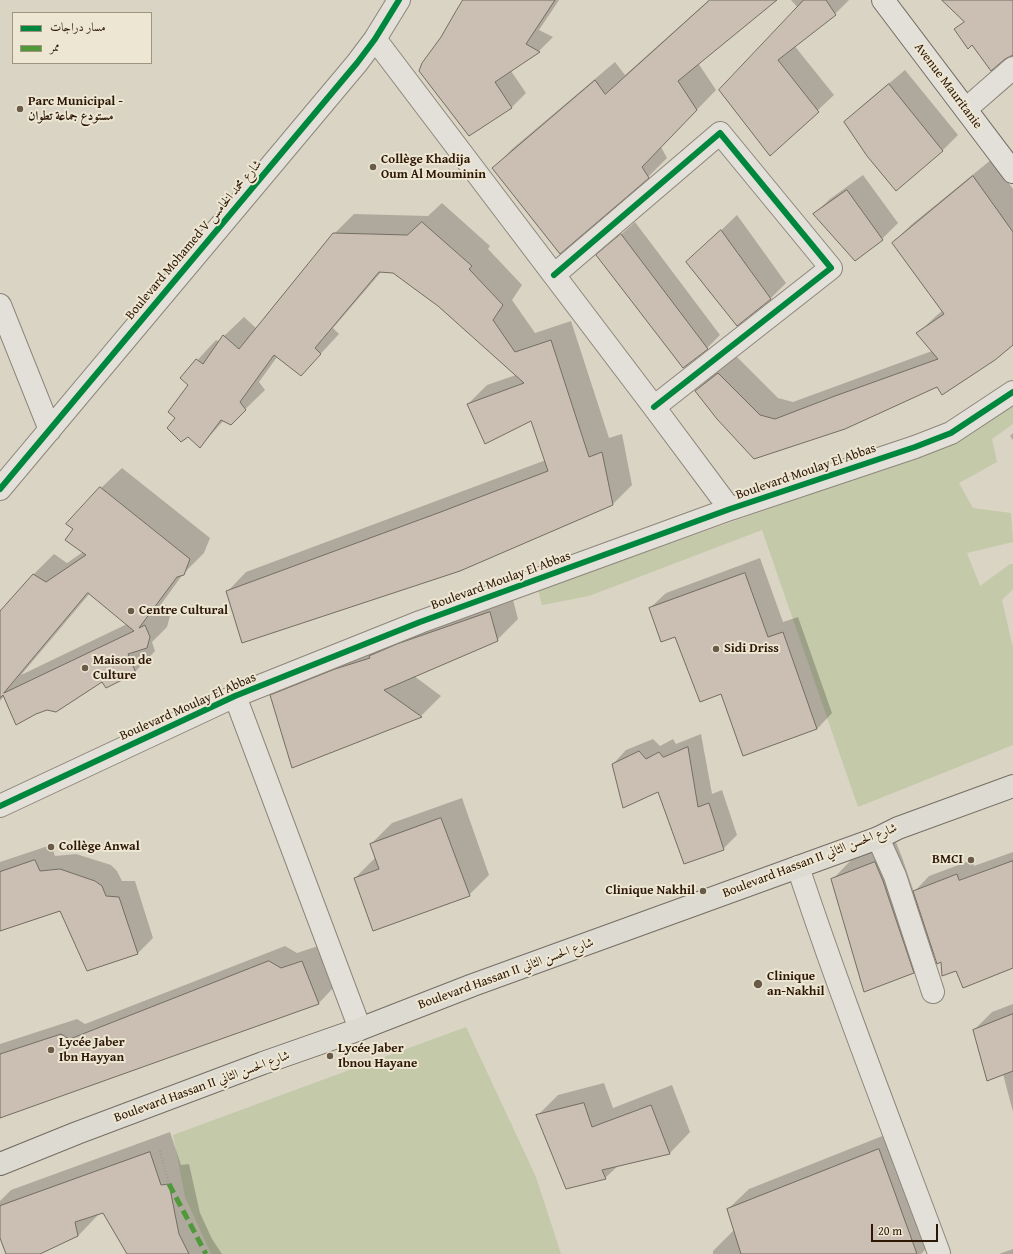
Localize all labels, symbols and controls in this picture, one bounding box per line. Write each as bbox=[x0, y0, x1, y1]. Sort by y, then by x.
legend bbox=[12, 12, 152, 64]
text: مسار دراجات bbox=[50, 18, 106, 35]
text: ممر bbox=[50, 38, 60, 55]
street label: Avenue Mauritanie bbox=[911, 40, 985, 132]
place label: Parc Municipal - مستودع جماعة تطوان bbox=[28, 94, 123, 125]
marker: Parc Municipal - مستودع جماعة تطوان bbox=[15, 104, 25, 114]
place label: Collège Khadija Oum Al Mouminin bbox=[381, 152, 486, 183]
street label: Boulevard Mohamed V شارع محمد الخامس bbox=[123, 157, 265, 323]
marker: Collège Khadija Oum Al Mouminin bbox=[368, 162, 378, 172]
street label: Boulevard Moulay El Abbas bbox=[734, 441, 878, 503]
street label: Boulevard Moulay El Abbas bbox=[429, 548, 573, 614]
place label: Centre Cultural bbox=[139, 603, 228, 619]
marker: Centre Cultural bbox=[126, 606, 136, 616]
place label: Sidi Driss bbox=[724, 641, 779, 657]
marker: Sidi Driss bbox=[711, 644, 721, 654]
place label: Maison de Culture bbox=[93, 653, 152, 684]
marker: Maison de Culture bbox=[80, 663, 90, 673]
street label: Boulevard Moulay El Abbas bbox=[118, 670, 258, 744]
street label: Boulevard Hassan II شارع الحسن الثاني bbox=[720, 820, 900, 902]
place label: Collège Anwal bbox=[59, 839, 140, 855]
marker: Collège Anwal bbox=[46, 842, 56, 852]
place label: BMCI bbox=[932, 852, 963, 868]
marker: BMCI bbox=[966, 855, 976, 865]
place label: Clinique Nakhil bbox=[605, 883, 695, 899]
marker: Clinique Nakhil bbox=[698, 886, 708, 896]
street label: Boulevard Hassan II شارع الحسن الثاني bbox=[416, 935, 596, 1013]
place label: Clinique an-Nakhil bbox=[767, 969, 825, 1000]
marker: Clinique an-Nakhil bbox=[752, 978, 764, 990]
place label: Lycée Jaber Ibn Hayyan bbox=[59, 1035, 125, 1066]
place label: Lycée Jaber Ibnou Hayane bbox=[338, 1041, 417, 1072]
marker: Lycée Jaber Ibn Hayyan bbox=[46, 1045, 56, 1055]
street label: Boulevard Hassan II شارع الحسن الثاني bbox=[112, 1048, 292, 1126]
marker: Lycée Jaber Ibnou Hayane bbox=[325, 1051, 335, 1061]
scale bar bbox=[873, 1216, 940, 1242]
text: 20 m bbox=[878, 1222, 902, 1239]

